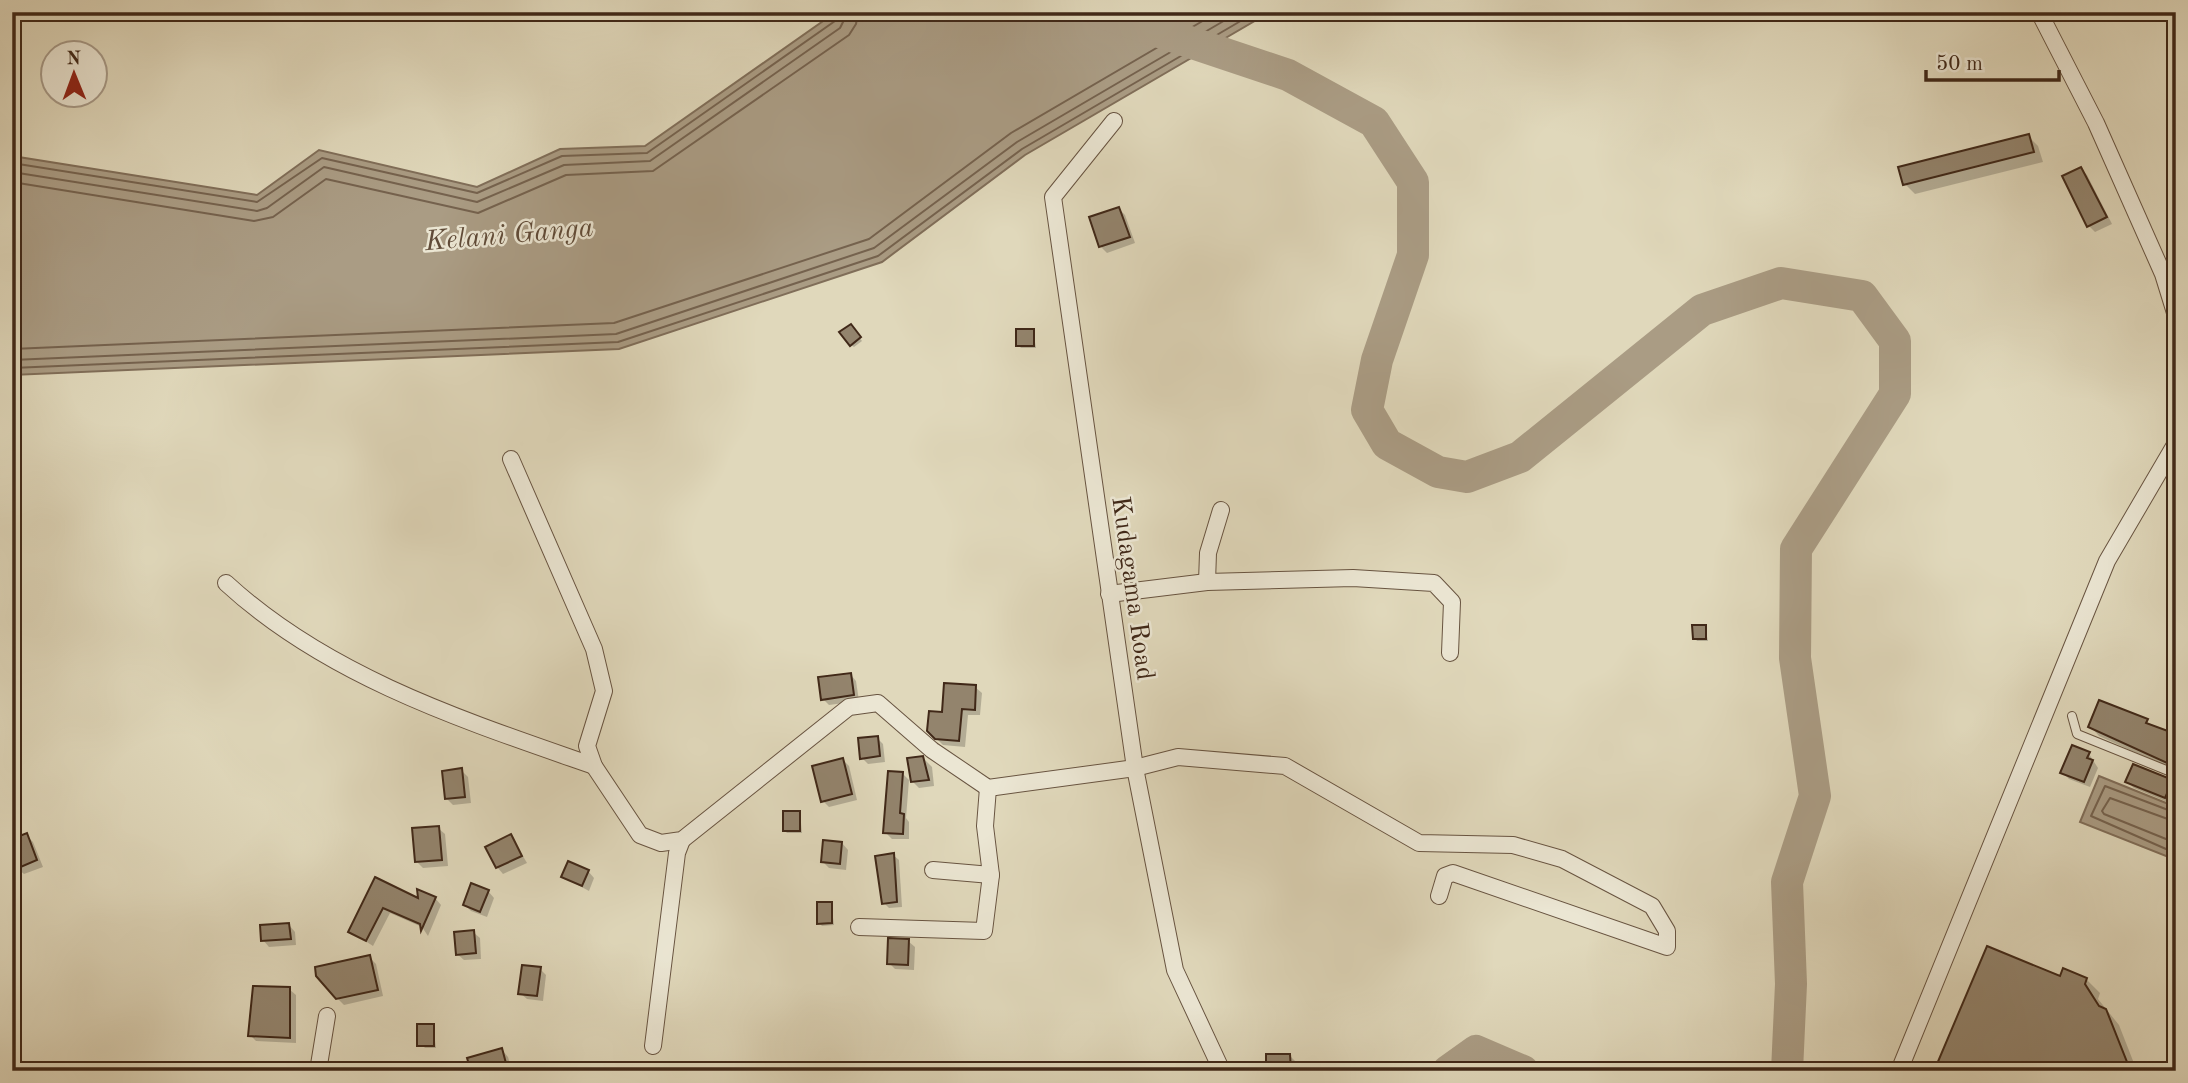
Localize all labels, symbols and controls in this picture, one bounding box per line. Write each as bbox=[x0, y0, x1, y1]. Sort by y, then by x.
north arrow bbox=[38, 38, 108, 108]
scale bar bbox=[1926, 38, 2058, 82]
text: N bbox=[66, 50, 82, 69]
text: 50 m bbox=[1936, 54, 1983, 75]
water label: Kelani Ganga bbox=[423, 215, 595, 257]
street label: Kudagama Road bbox=[1106, 495, 1158, 682]

